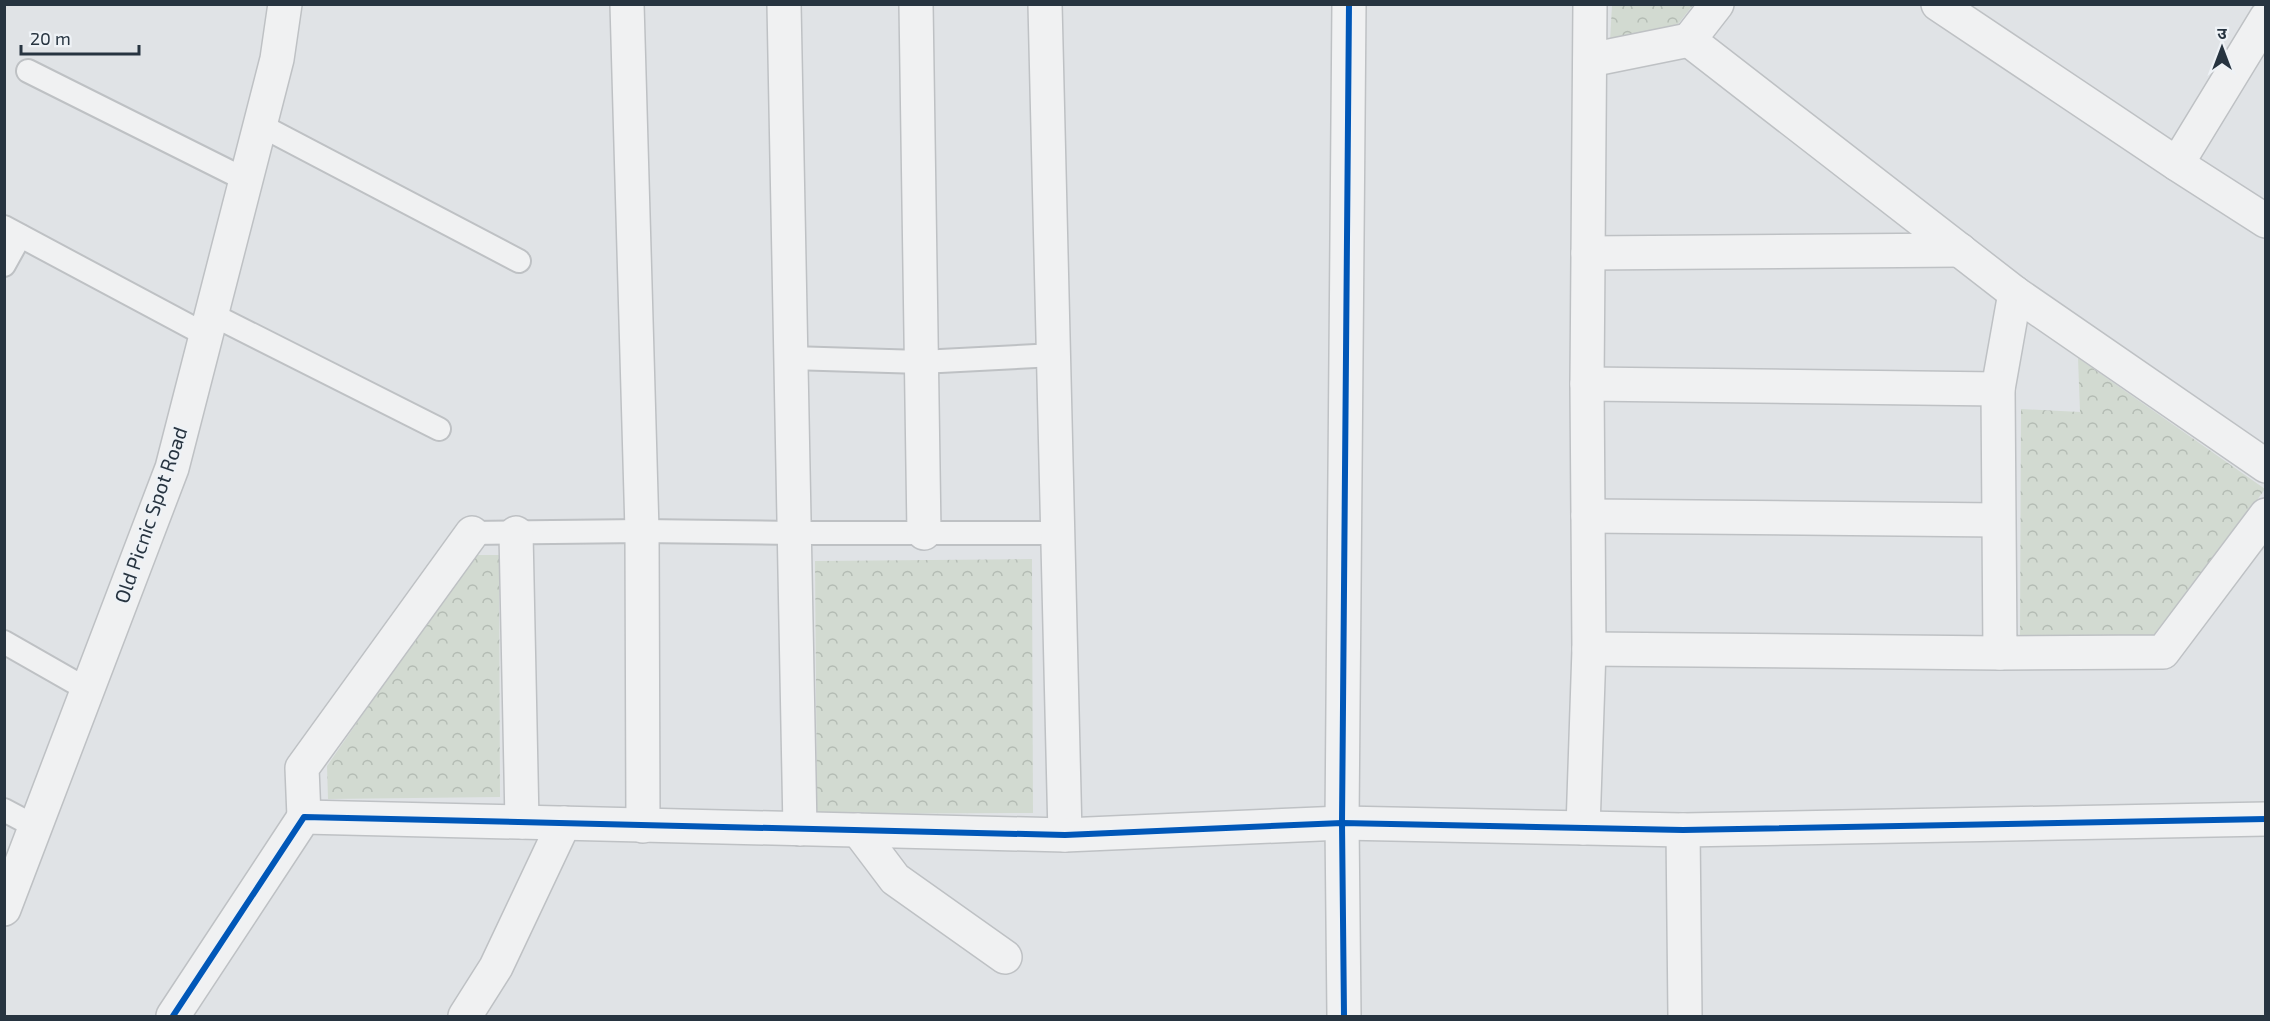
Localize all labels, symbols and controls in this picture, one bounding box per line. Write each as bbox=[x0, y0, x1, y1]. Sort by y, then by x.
scale bar bbox=[21, 18, 140, 56]
north arrow bbox=[2192, 18, 2252, 78]
text: उ bbox=[2217, 23, 2227, 42]
text: 20 m bbox=[30, 27, 71, 49]
street label: Old Picnic Spot Road bbox=[109, 423, 191, 606]

